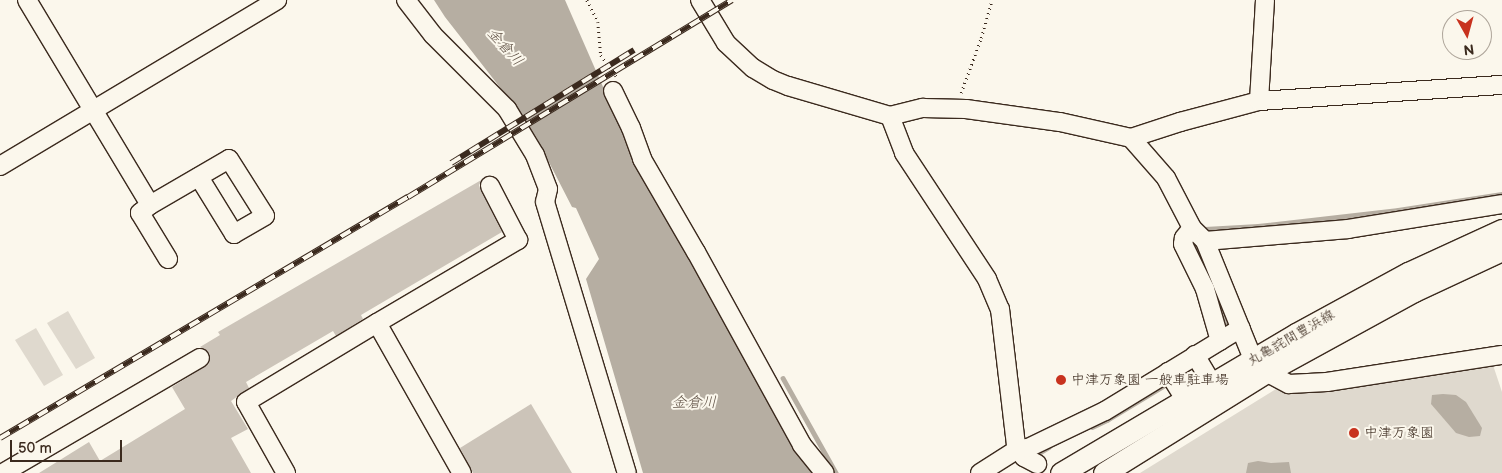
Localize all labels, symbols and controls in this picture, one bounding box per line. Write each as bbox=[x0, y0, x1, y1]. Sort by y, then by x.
north arrow bbox=[1442, 10, 1492, 60]
water label: 金倉川 bbox=[483, 24, 527, 70]
text: N bbox=[1463, 40, 1475, 58]
street label: 丸亀詫間豊浜線 bbox=[1244, 306, 1338, 370]
place label: 中津万象園 一般車駐車場 bbox=[1071, 372, 1229, 388]
marker: 中津万象園 一般車駐車場 bbox=[1055, 374, 1067, 386]
water label: 金倉川 bbox=[672, 394, 716, 412]
place label: 中津万象園 bbox=[1364, 425, 1434, 441]
marker: 中津万象園 bbox=[1348, 427, 1360, 439]
scale bar bbox=[12, 430, 125, 462]
text: 50 m bbox=[18, 439, 52, 458]

